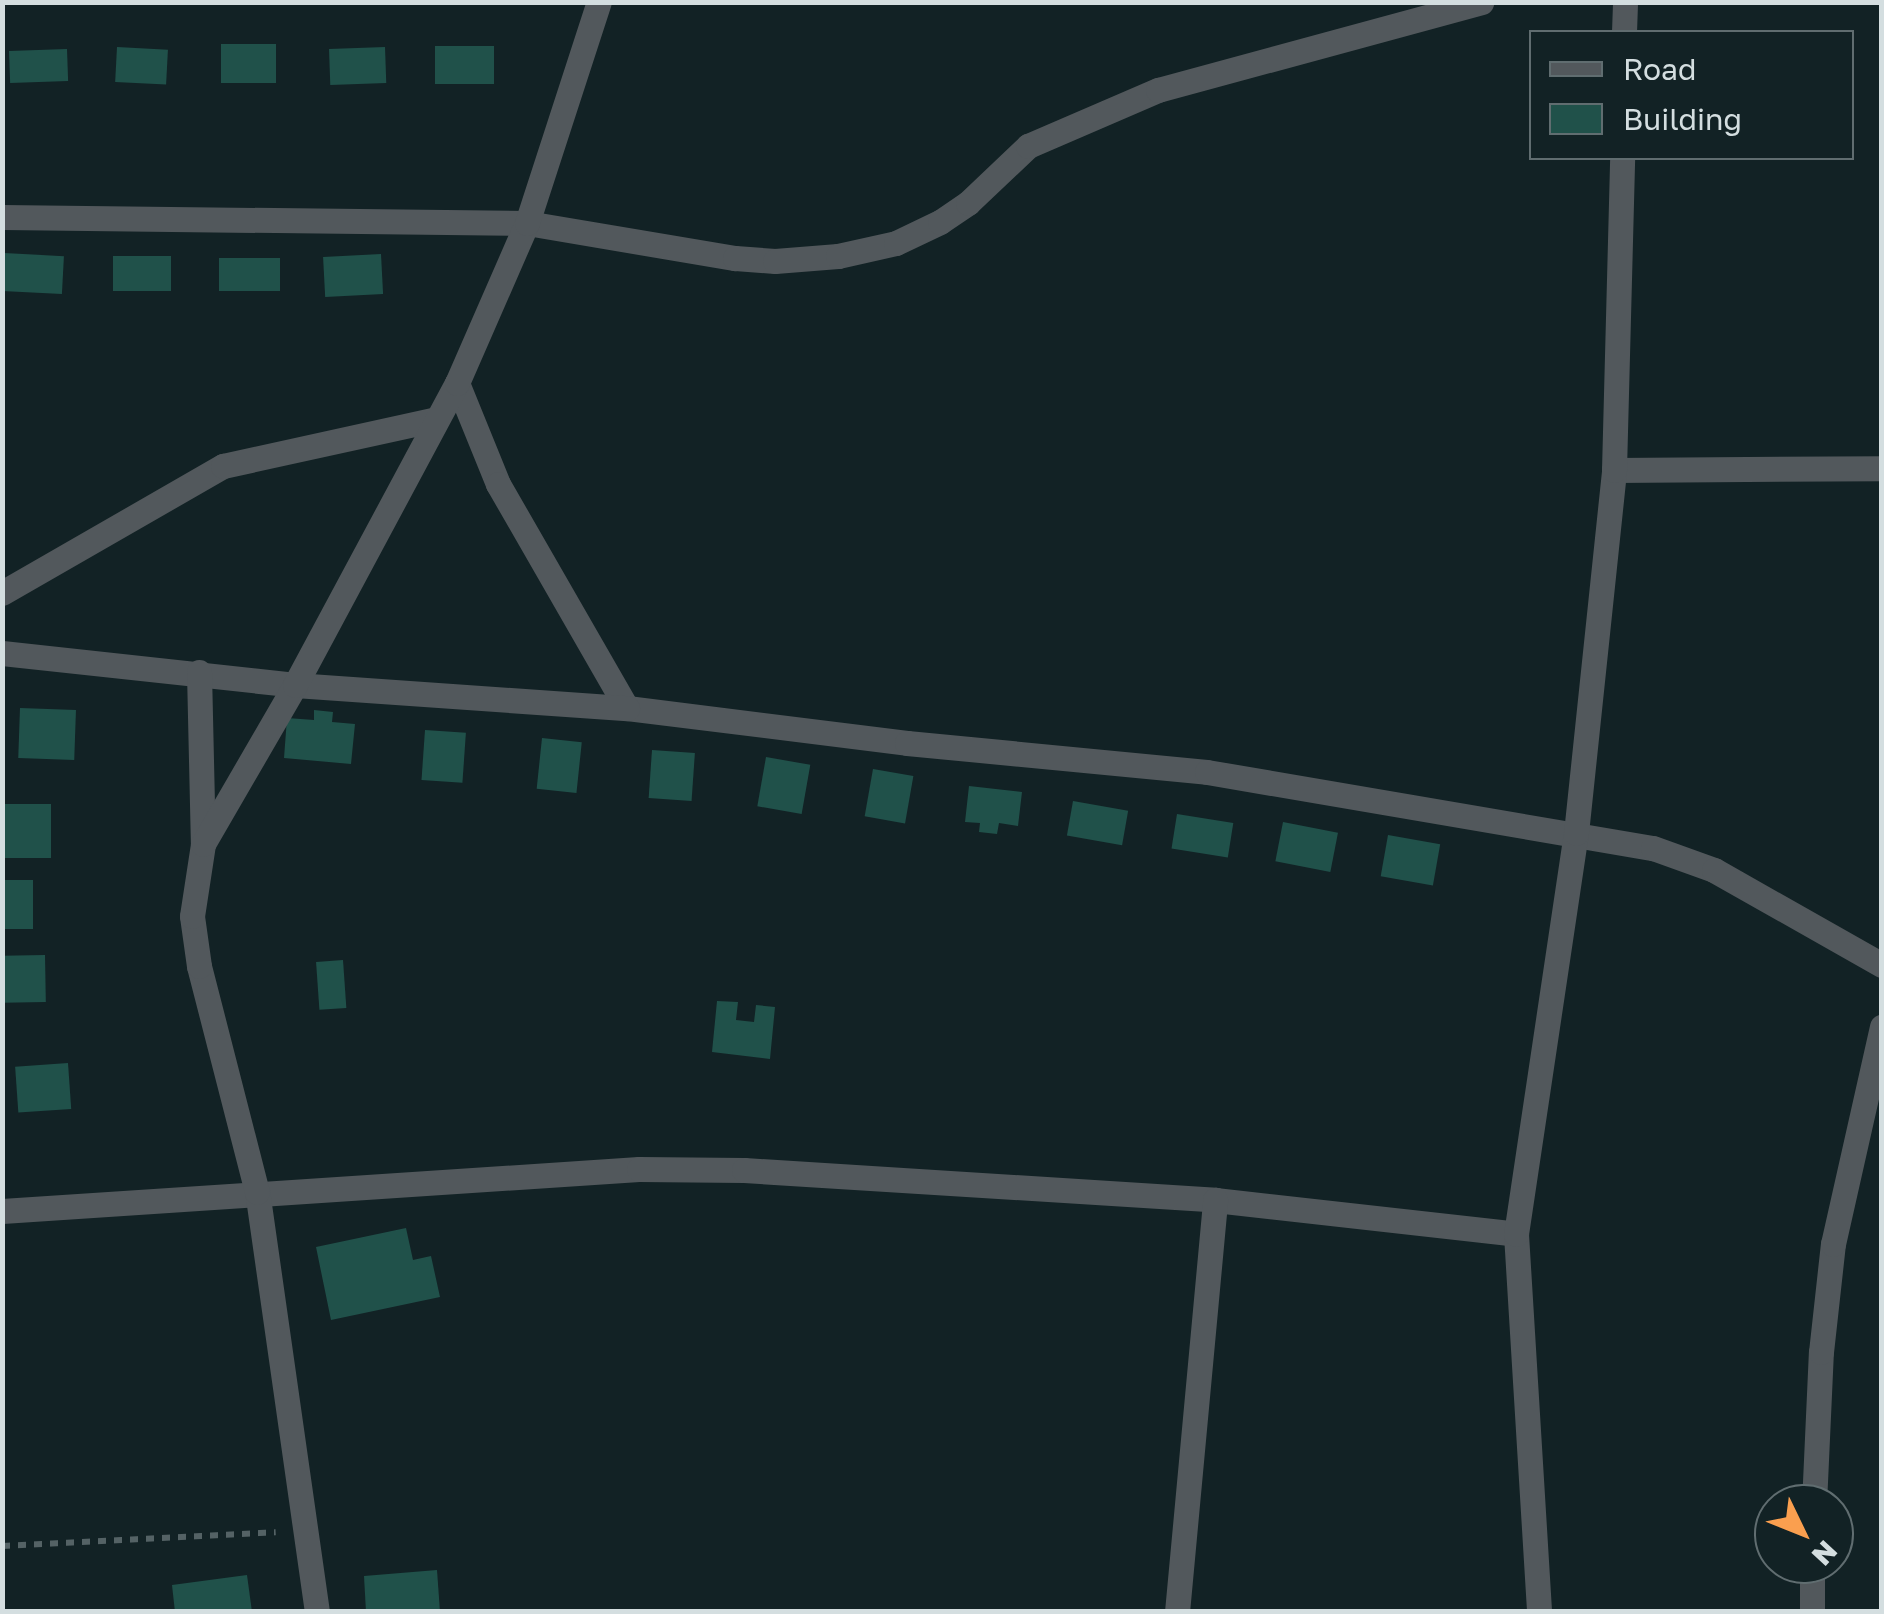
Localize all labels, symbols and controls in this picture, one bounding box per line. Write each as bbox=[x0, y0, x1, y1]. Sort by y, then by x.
legend bbox=[1529, 30, 1854, 160]
text: Road bbox=[1623, 51, 1697, 87]
text: Building bbox=[1623, 101, 1742, 137]
north arrow bbox=[1754, 1484, 1854, 1584]
text: N bbox=[1806, 1534, 1844, 1572]

